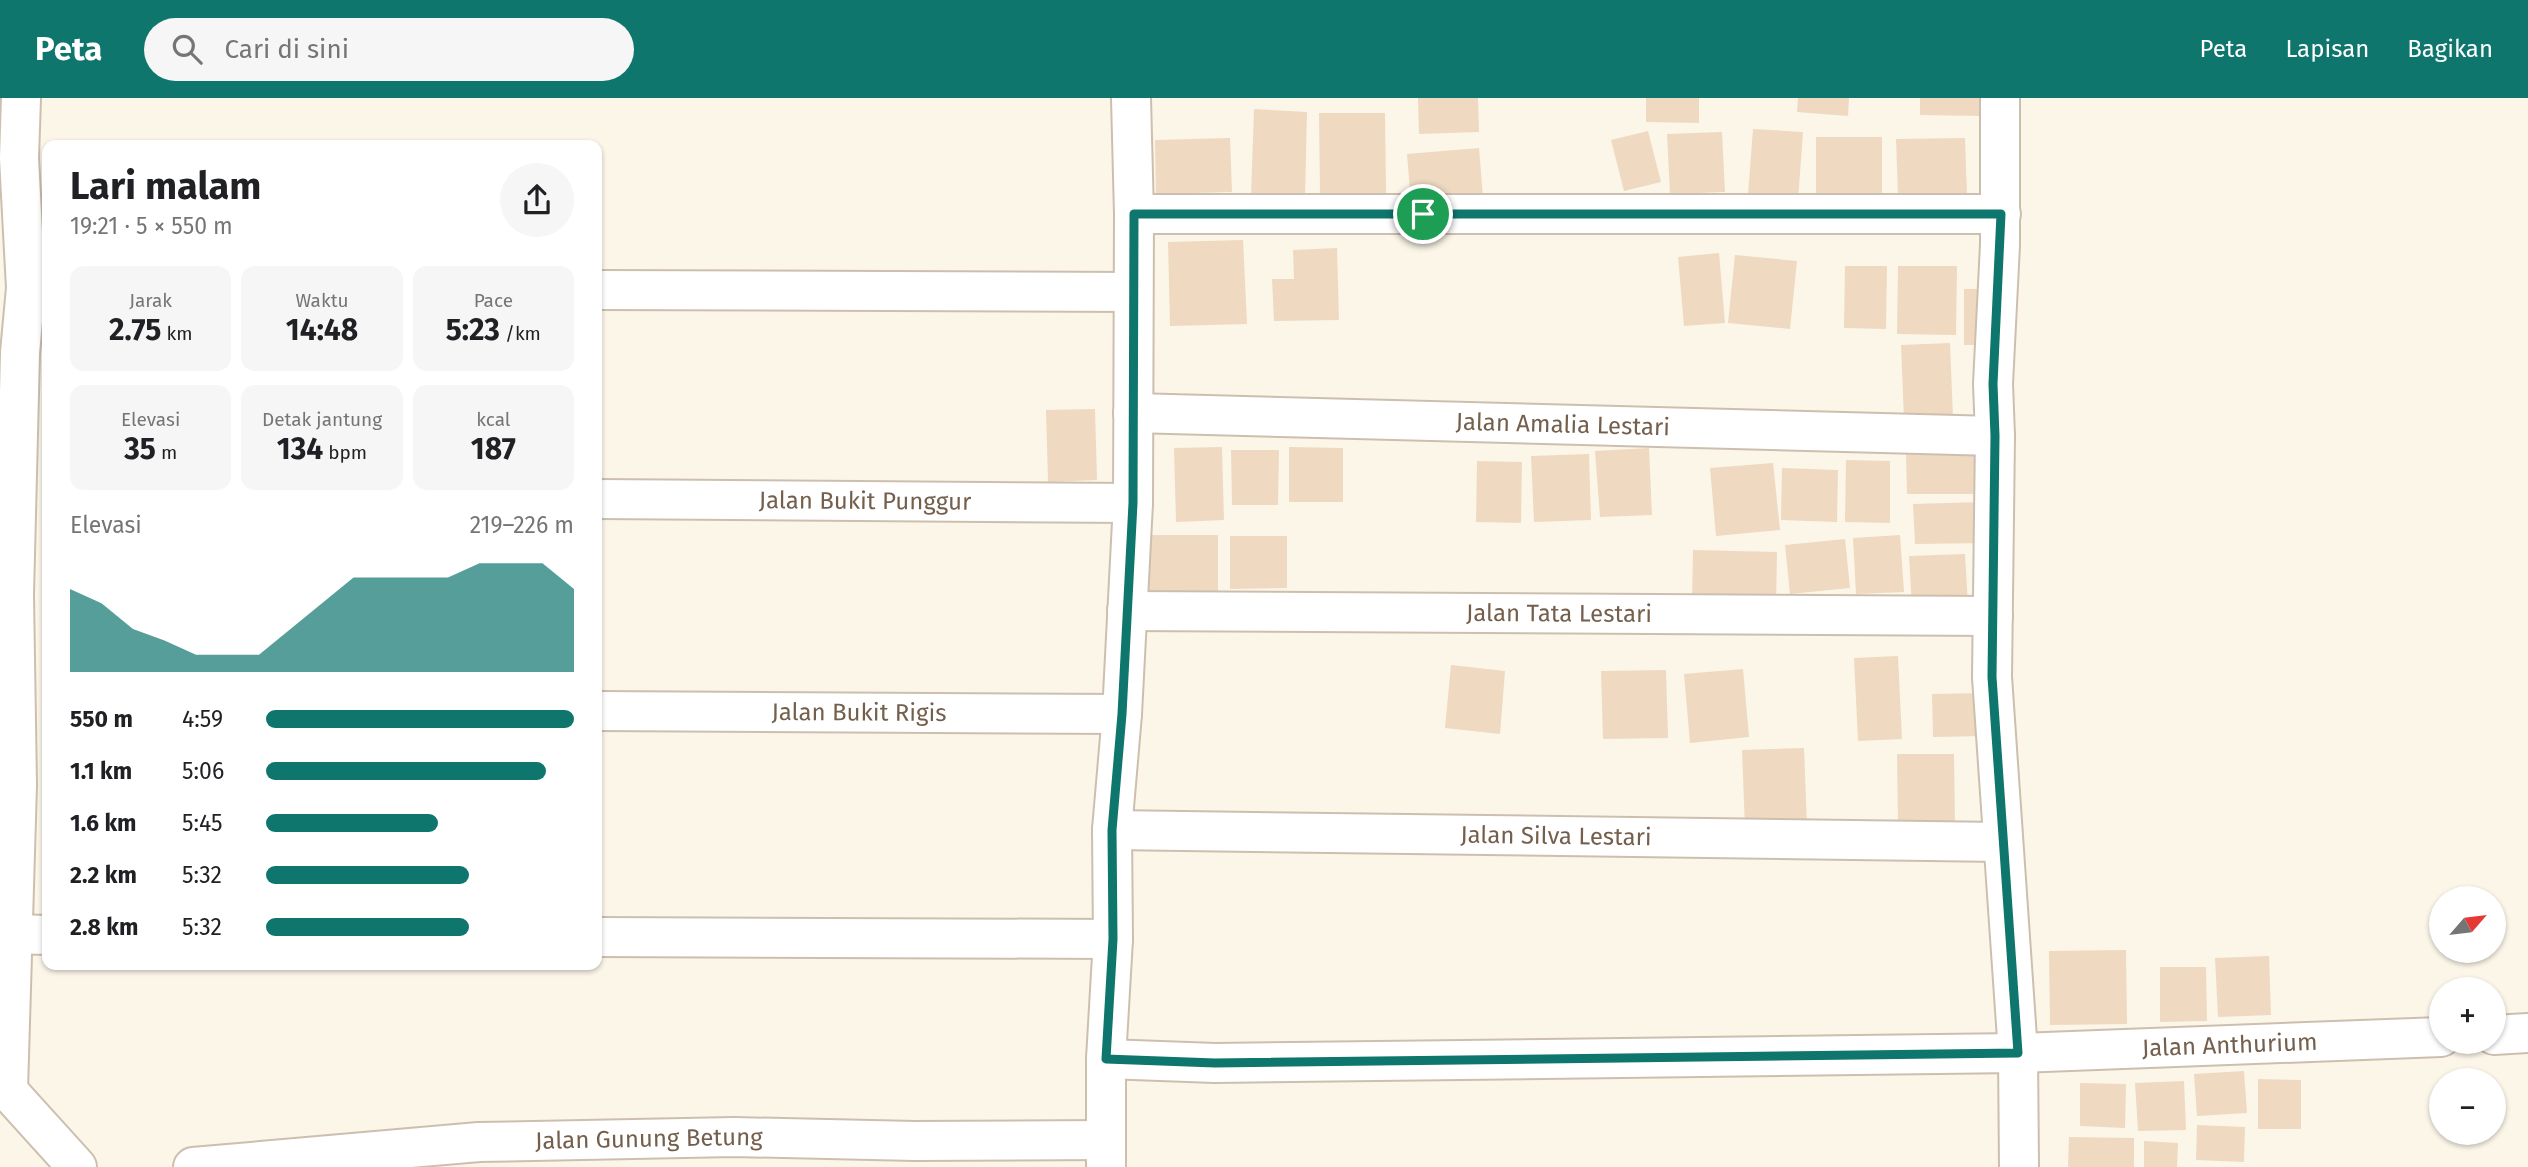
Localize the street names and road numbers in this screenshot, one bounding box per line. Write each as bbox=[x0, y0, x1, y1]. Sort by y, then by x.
street label: Jalan Amalia Lestari bbox=[1455, 408, 1670, 441]
street label: Jalan Bukit Punggur bbox=[759, 486, 972, 516]
street label: Jalan Tata Lestari bbox=[1466, 599, 1652, 628]
street label: Jalan Bukit Rigis bbox=[771, 698, 947, 727]
street label: Jalan Silva Lestari bbox=[1460, 821, 1652, 851]
street label: Jalan Anthurium bbox=[2141, 1028, 2318, 1062]
street label: Jalan Gunung Betung bbox=[535, 1123, 763, 1155]

